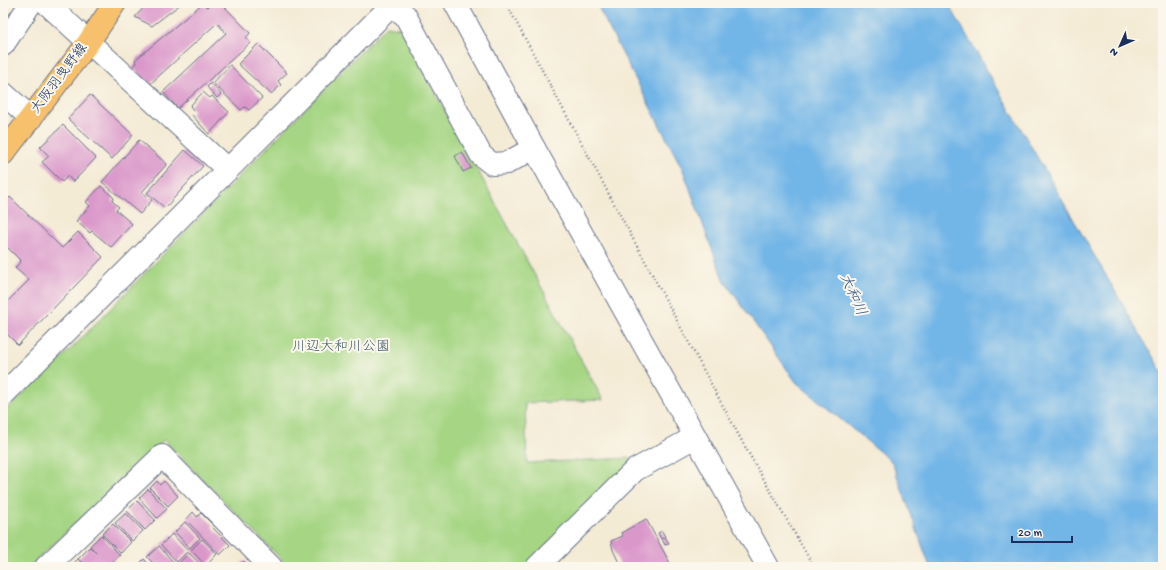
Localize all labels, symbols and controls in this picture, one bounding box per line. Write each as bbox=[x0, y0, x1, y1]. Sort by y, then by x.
north arrow bbox=[1100, 26, 1140, 66]
street label: 大阪羽曳野線 bbox=[28, 40, 92, 118]
text: N bbox=[1108, 45, 1121, 58]
water label: 大和川 bbox=[835, 271, 869, 319]
park label: 川辺大和川公園 bbox=[292, 339, 390, 356]
scale bar bbox=[1012, 518, 1072, 544]
text: 20 m bbox=[1018, 527, 1043, 541]

